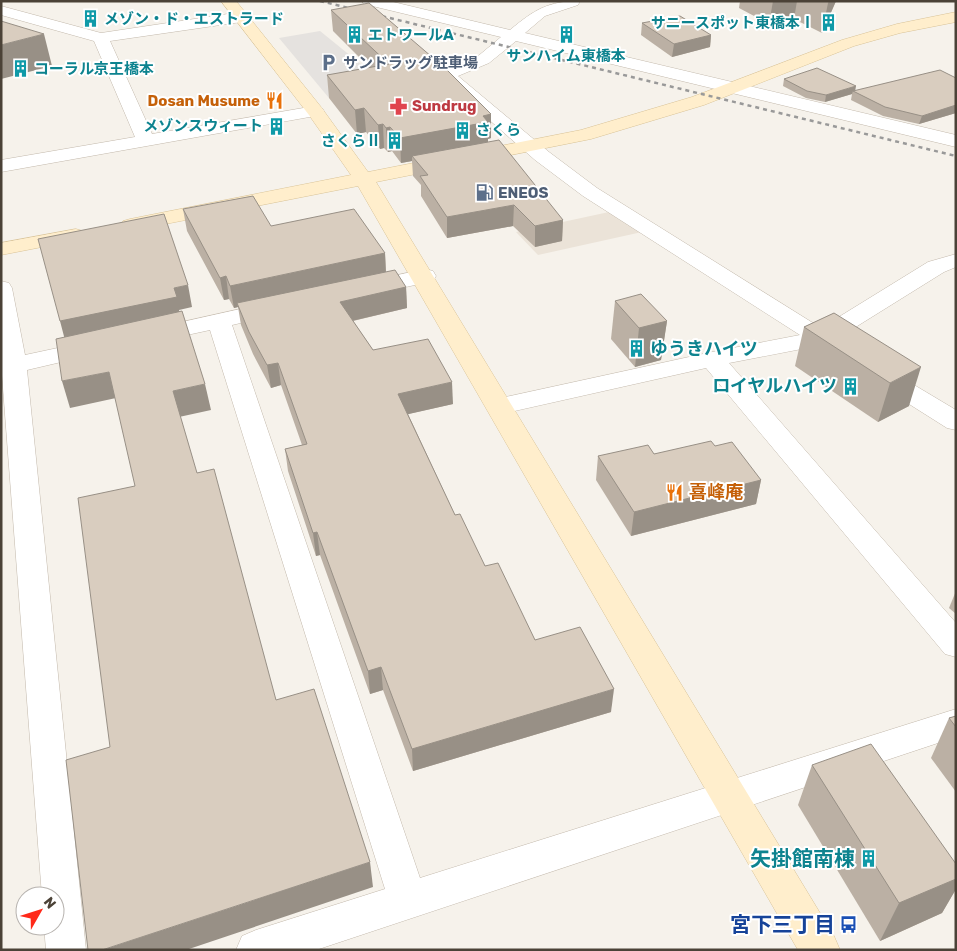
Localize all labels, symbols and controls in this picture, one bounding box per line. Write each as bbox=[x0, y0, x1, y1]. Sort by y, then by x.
building icon: メゾン・ド・エストラード bbox=[80, 9, 100, 29]
place label: メゾン・ド・エストラード bbox=[104, 10, 284, 28]
building icon: サニースポット東橋本Ⅰ bbox=[819, 13, 839, 33]
place label: サニースポット東橋本Ⅰ bbox=[651, 14, 815, 32]
building icon: エトワールA bbox=[344, 25, 364, 45]
building icon: サンハイム東橋本 bbox=[556, 25, 576, 45]
place label: エトワールA bbox=[368, 26, 454, 44]
place label: サンハイム東橋本 bbox=[506, 47, 626, 65]
parking icon: サンドラッグ駐車場 bbox=[319, 53, 339, 73]
place label: サンドラッグ駐車場 bbox=[343, 54, 478, 72]
building icon: コーラル京王橋本 bbox=[10, 59, 30, 79]
place label: コーラル京王橋本 bbox=[34, 60, 154, 78]
restaurant icon: Dosan Musume bbox=[264, 91, 284, 111]
place label: Dosan Musume bbox=[148, 92, 260, 110]
pharmacy icon: Sundrug bbox=[388, 96, 408, 116]
place label: Sundrug bbox=[412, 97, 477, 115]
building icon: メゾンスウィート bbox=[267, 116, 287, 136]
place label: メゾンスウィート bbox=[143, 117, 263, 135]
building icon: さくら bbox=[452, 120, 472, 140]
place label: さくら bbox=[476, 121, 521, 139]
building icon: さくらⅡ bbox=[385, 131, 405, 151]
place label: さくらⅡ bbox=[321, 132, 381, 150]
fuel station icon: ENEOS bbox=[474, 183, 494, 203]
place label: ENEOS bbox=[498, 184, 549, 202]
place label: ゆうきハイツ bbox=[650, 338, 758, 360]
building icon: ゆうきハイツ bbox=[626, 339, 646, 359]
place label: ロイヤルハイツ bbox=[712, 375, 837, 397]
building icon: ロイヤルハイツ bbox=[841, 376, 861, 396]
place label: 喜峰庵 bbox=[689, 481, 743, 503]
restaurant icon: 喜峰庵 bbox=[665, 482, 685, 502]
place label: 矢掛館南棟 bbox=[750, 846, 855, 871]
building icon: 矢掛館南棟 bbox=[859, 849, 879, 869]
north arrow bbox=[15, 886, 65, 936]
text: N bbox=[40, 894, 59, 912]
place label: 宮下三丁目 bbox=[730, 912, 835, 937]
bus stop icon: 宮下三丁目 bbox=[839, 915, 859, 935]

